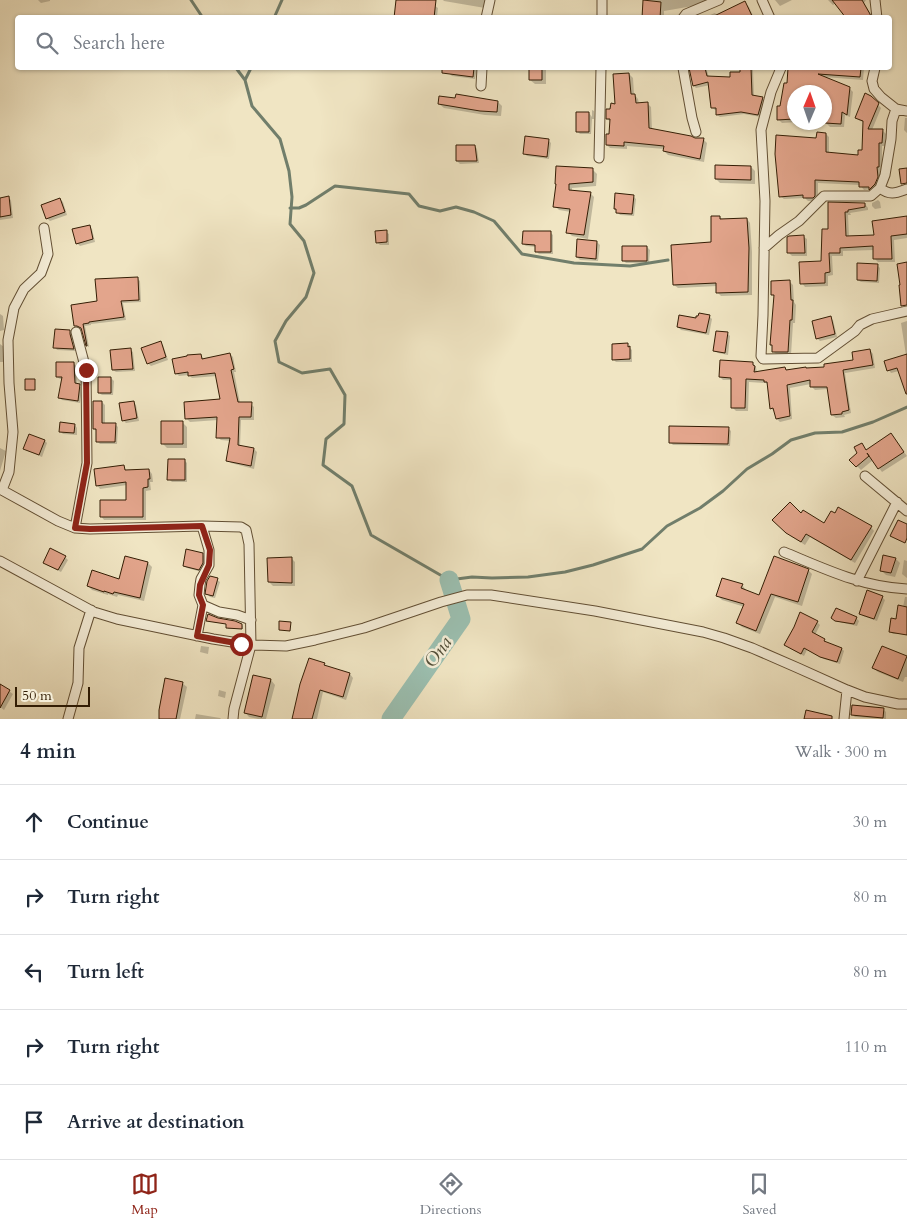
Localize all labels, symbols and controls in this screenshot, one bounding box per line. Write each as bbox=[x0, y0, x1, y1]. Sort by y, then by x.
search box bbox=[15, 15, 892, 70]
icon: search bbox=[33, 29, 61, 57]
text: Search here bbox=[73, 30, 165, 56]
north arrow bbox=[787, 85, 832, 130]
route end bbox=[75, 359, 98, 382]
water label: Ona bbox=[418, 631, 458, 673]
route start bbox=[230, 633, 253, 656]
scale bar bbox=[15, 684, 90, 707]
text: 50 m bbox=[22, 686, 52, 705]
text: 4 min bbox=[20, 737, 76, 766]
text: Walk · 300 m bbox=[795, 741, 887, 763]
icon: ahead bbox=[20, 808, 48, 836]
text: Continue bbox=[67, 809, 149, 835]
text: 30 m bbox=[853, 811, 887, 833]
icon: right bbox=[20, 883, 48, 911]
text: Turn right bbox=[67, 884, 159, 910]
text: 80 m bbox=[853, 886, 887, 908]
icon: left bbox=[20, 958, 48, 986]
text: Turn left bbox=[67, 959, 144, 985]
text: 80 m bbox=[853, 961, 887, 983]
icon: right bbox=[20, 1033, 48, 1061]
text: Turn right bbox=[67, 1034, 159, 1060]
text: 110 m bbox=[845, 1036, 887, 1058]
icon: arrive bbox=[20, 1108, 48, 1136]
text: Arrive at destination bbox=[67, 1109, 244, 1135]
tab: Map bbox=[131, 1170, 159, 1219]
tab: Directions bbox=[420, 1170, 481, 1219]
tab: Saved bbox=[742, 1170, 776, 1219]

